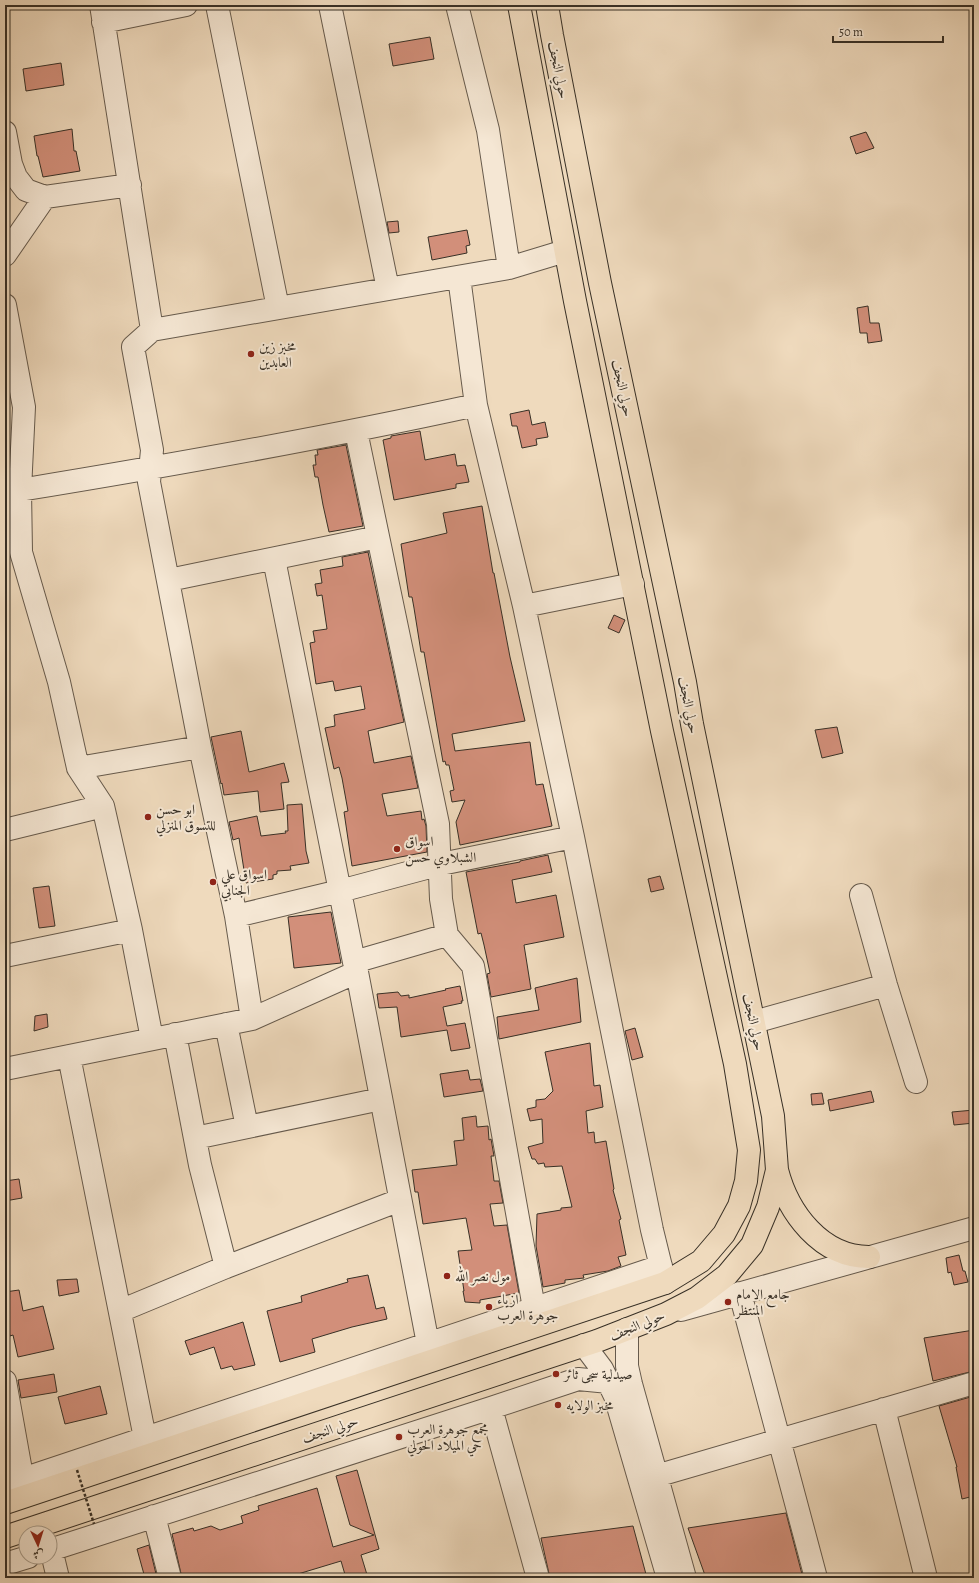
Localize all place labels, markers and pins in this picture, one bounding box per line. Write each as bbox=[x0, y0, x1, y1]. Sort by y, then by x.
place label: مخبز زين العابدين bbox=[259, 337, 296, 372]
marker: مخبز زين العابدين bbox=[246, 349, 256, 359]
place label: ابو حسن للتسوق المنزلي bbox=[156, 800, 216, 837]
marker: ابو حسن للتسوق المنزلي bbox=[143, 812, 153, 822]
place label: اسواق الشبلاوي حسن bbox=[405, 832, 476, 869]
marker: اسواق الشبلاوي حسن bbox=[392, 844, 402, 854]
place label: اسواق علي الجنابي bbox=[221, 865, 267, 902]
marker: اسواق علي الجنابي bbox=[208, 877, 218, 887]
place label: مول نصر الله bbox=[455, 1265, 510, 1286]
marker: مول نصر الله bbox=[442, 1271, 452, 1281]
place label: جامع الامام المنتظر bbox=[734, 1285, 790, 1320]
place label: ازياء جوهرة العرب bbox=[497, 1290, 558, 1325]
marker: جامع الامام المنتظر bbox=[723, 1297, 733, 1307]
marker: ازياء جوهرة العرب bbox=[484, 1302, 494, 1312]
place label: صيدلية سجى ثائر bbox=[562, 1365, 633, 1384]
marker: صيدلية سجى ثائر bbox=[551, 1369, 561, 1379]
place label: مخبز الولايه bbox=[566, 1396, 614, 1415]
marker: مخبز الولايه bbox=[553, 1400, 563, 1410]
place label: مجمع جوهرة العرب حي الميلاد الحولي bbox=[407, 1420, 488, 1457]
marker: مجمع جوهرة العرب حي الميلاد الحولي bbox=[394, 1432, 404, 1442]

